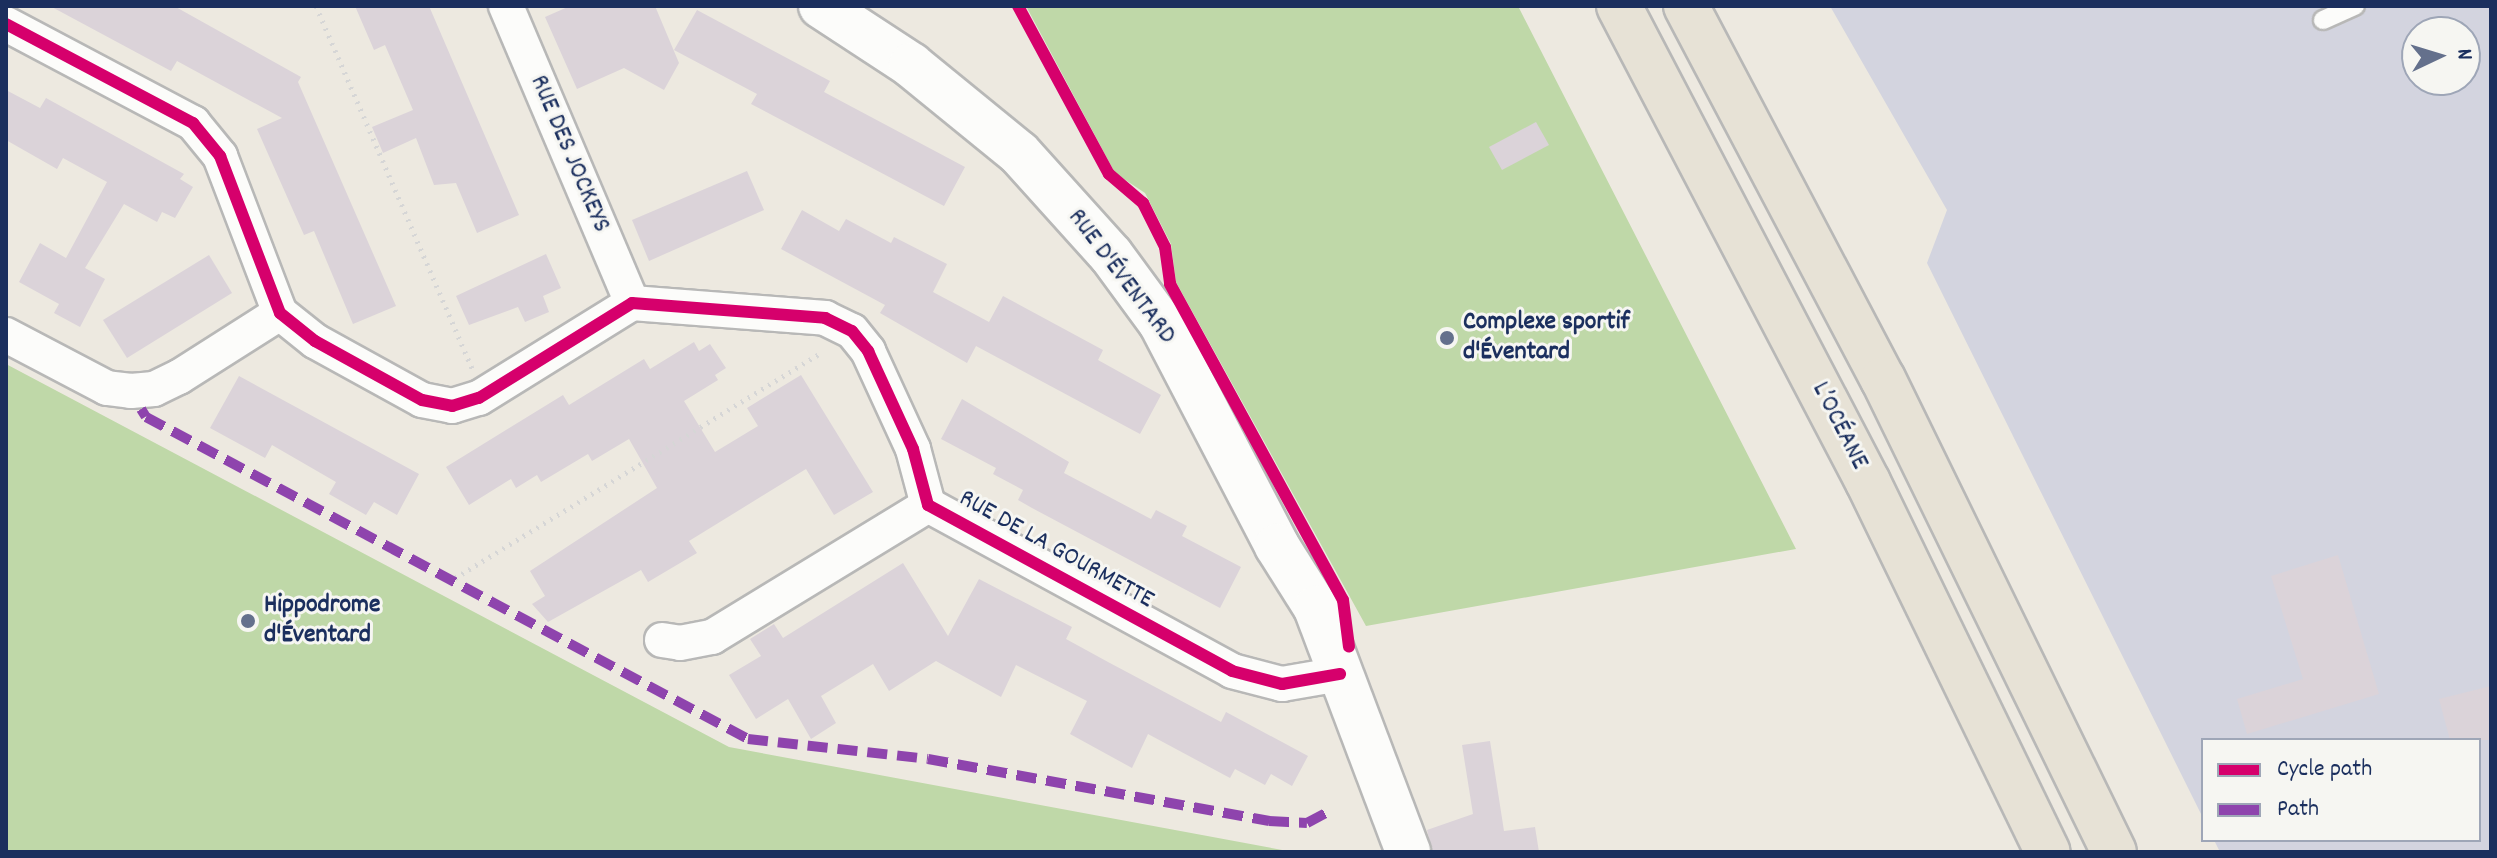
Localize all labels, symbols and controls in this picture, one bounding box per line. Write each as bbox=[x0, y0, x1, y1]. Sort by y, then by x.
north arrow bbox=[2401, 16, 2481, 96]
text: N bbox=[2448, 48, 2479, 61]
street label: RUE DES JOCKEYS bbox=[522, 71, 616, 237]
street label: RUE D'ÉVENTARD bbox=[1060, 203, 1182, 351]
place label: Complexe sportif d'Éventard bbox=[1463, 307, 1630, 368]
marker: Complexe sportif d'Éventard bbox=[1438, 329, 1456, 347]
street label: L’OCÉANE bbox=[1804, 377, 1874, 475]
street label: RUE DE LA GOURMETTE bbox=[953, 484, 1159, 616]
place label: Hippodrome d'Éventard bbox=[264, 590, 380, 652]
marker: Hippodrome d'Éventard bbox=[239, 612, 257, 630]
legend bbox=[2201, 738, 2481, 842]
text: Cycle path bbox=[2277, 753, 2372, 787]
text: Path bbox=[2277, 793, 2319, 827]

